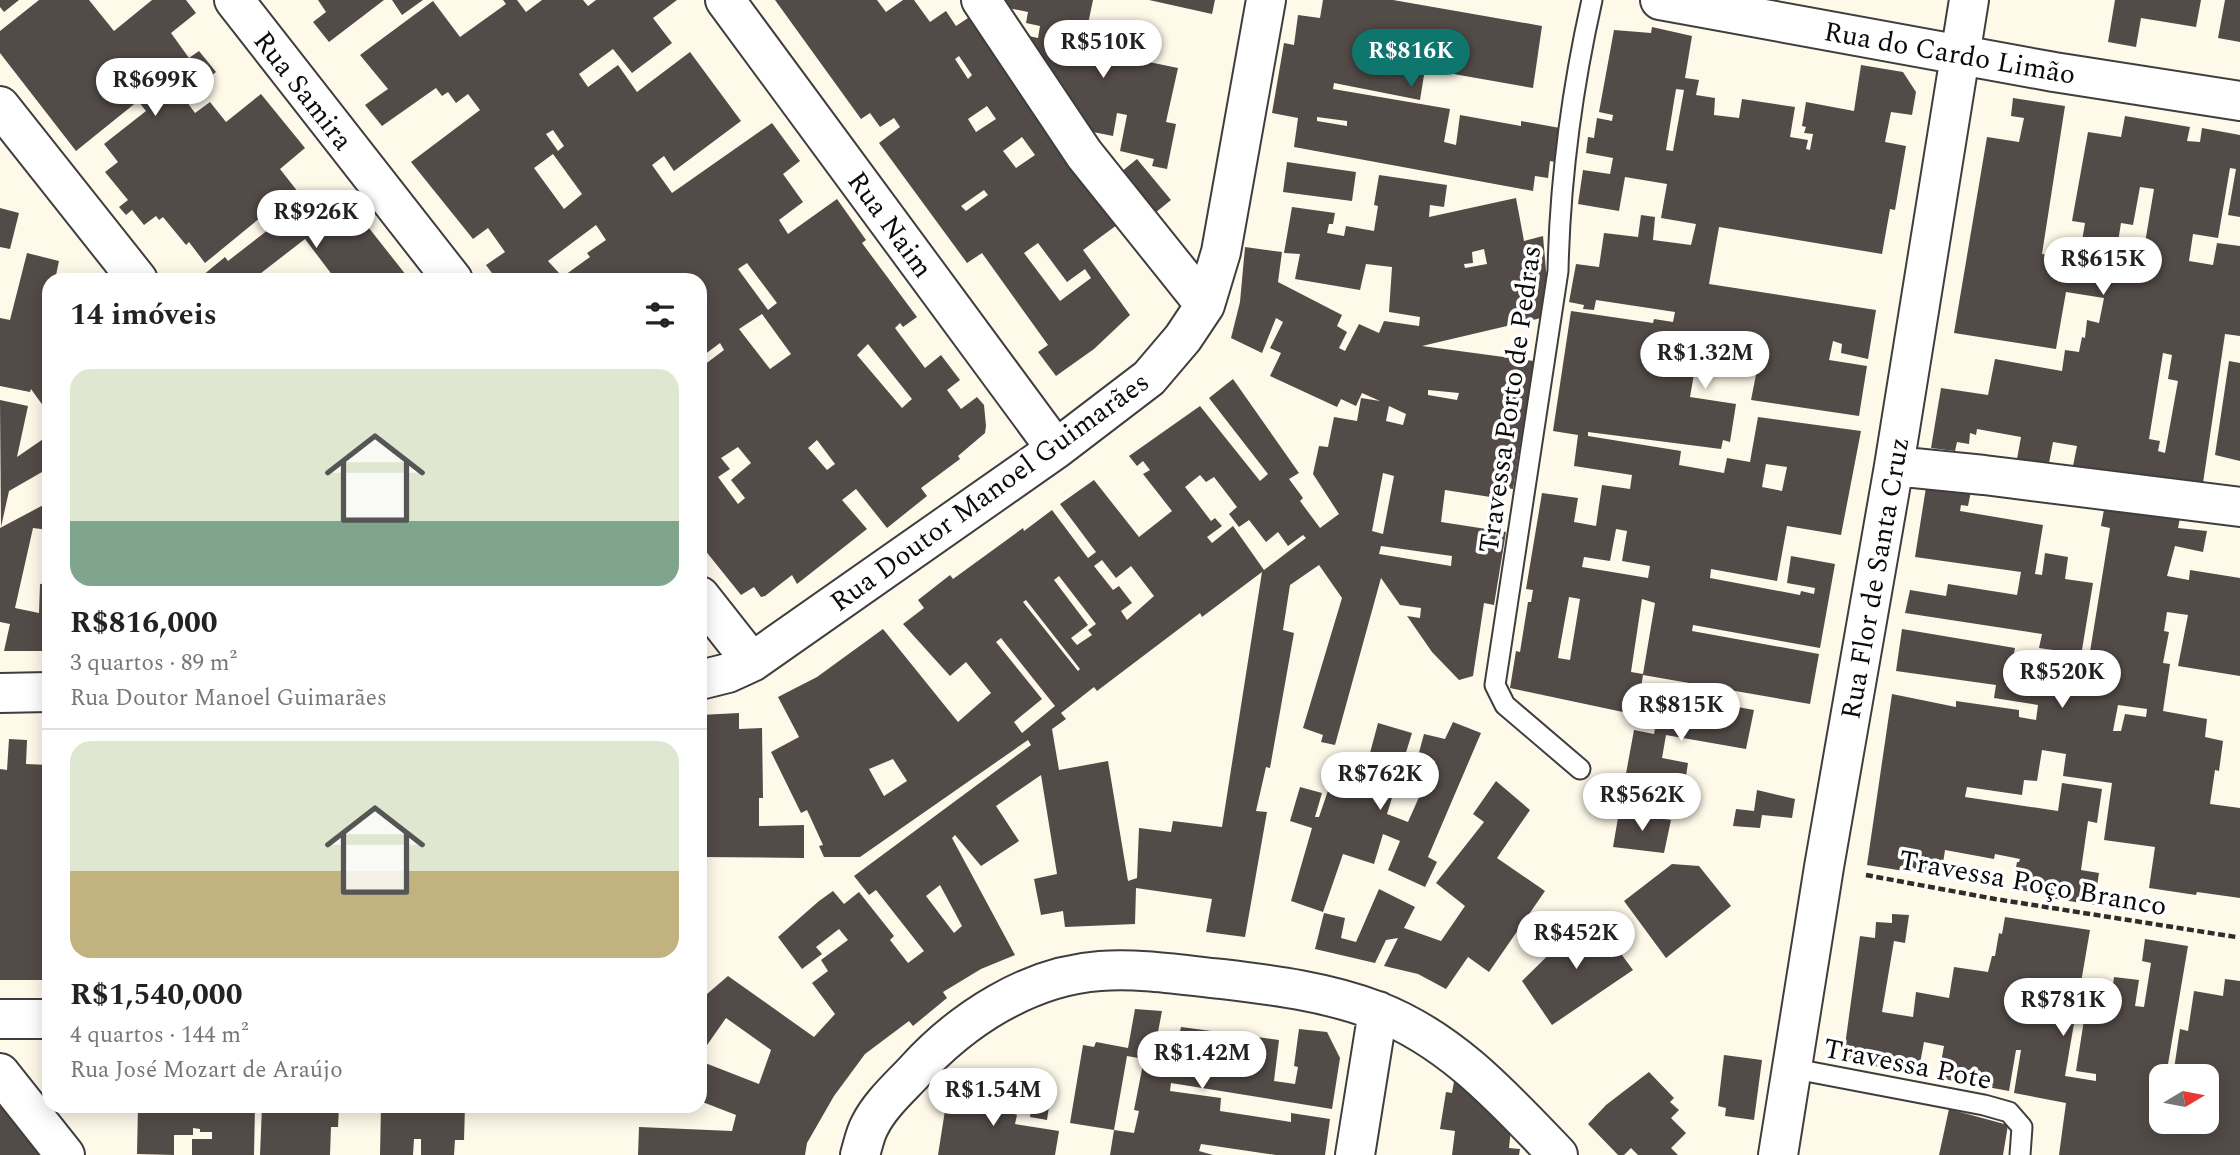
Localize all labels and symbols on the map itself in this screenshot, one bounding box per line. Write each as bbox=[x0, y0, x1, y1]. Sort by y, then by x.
street label: Rua do Cardo Limão bbox=[1821, 10, 2079, 97]
pin: R$510K bbox=[1046, 20, 1160, 80]
street label: Rua Samira bbox=[242, 22, 364, 160]
pin: R$816K bbox=[1354, 29, 1468, 89]
pin: R$699K bbox=[98, 58, 212, 118]
street label: Rua Naim bbox=[836, 162, 943, 287]
pin: R$926K bbox=[259, 190, 373, 250]
pin: R$615K bbox=[2046, 238, 2160, 297]
street label: Travessa Porto de Pedras bbox=[1468, 243, 1553, 556]
pin: R$1.32M bbox=[1640, 332, 1770, 391]
street label: Rua Doutor Manoel Guimarães bbox=[821, 361, 1159, 623]
street label: Rua Flor de Santa Cruz bbox=[1829, 434, 1921, 723]
pin: R$520K bbox=[2005, 650, 2119, 710]
pin: R$815K bbox=[1624, 684, 1738, 743]
pin: R$762K bbox=[1323, 752, 1437, 812]
pin: R$562K bbox=[1585, 774, 1699, 833]
street label: Travessa Poço Branco bbox=[1895, 839, 2170, 928]
pin: R$452K bbox=[1519, 912, 1633, 971]
pin: R$781K bbox=[2006, 978, 2120, 1038]
street label: Travessa Pote bbox=[1820, 1027, 1996, 1102]
pin: R$1.42M bbox=[1137, 1032, 1267, 1091]
north arrow bbox=[2149, 1064, 2219, 1134]
pin: R$1.54M bbox=[928, 1068, 1058, 1128]

